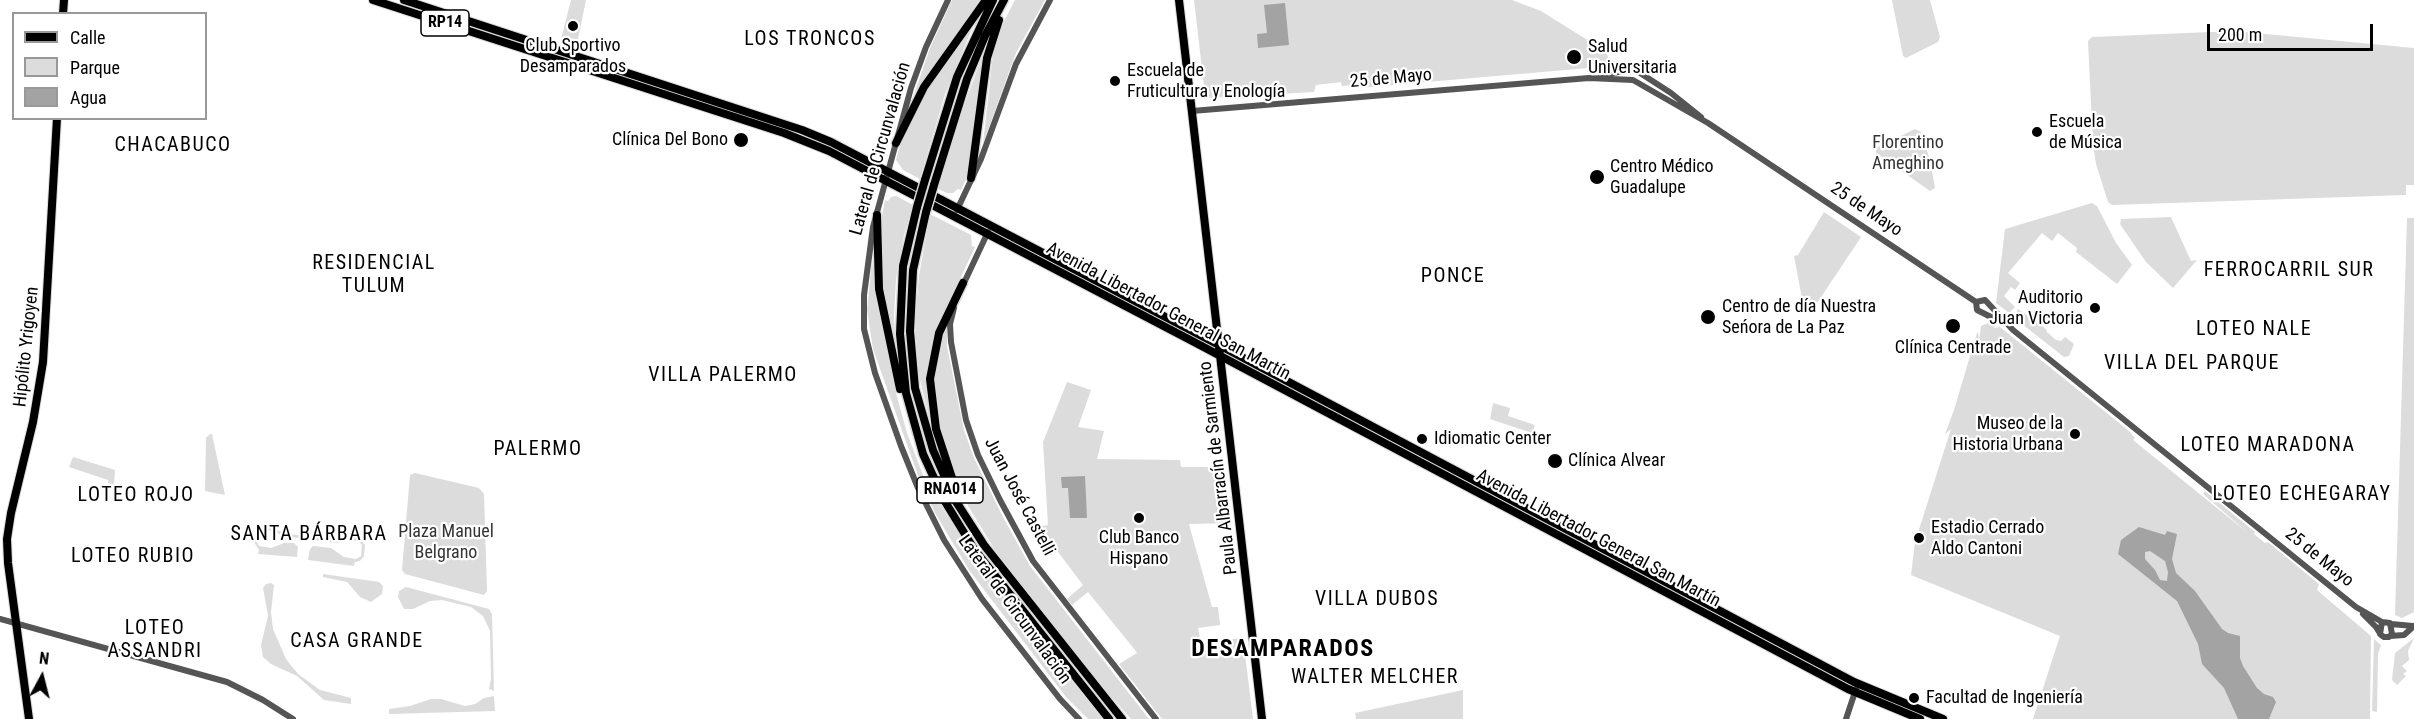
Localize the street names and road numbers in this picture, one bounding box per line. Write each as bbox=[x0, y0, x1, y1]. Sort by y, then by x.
road number: RP14 bbox=[421, 10, 469, 36]
street label: Lateral de Circunvalación bbox=[846, 60, 916, 238]
street label: 25 de Mayo bbox=[1349, 65, 1433, 93]
street label: 25 de Mayo bbox=[1826, 178, 1906, 242]
street label: Avenida Libertador General San Martín bbox=[1042, 238, 1294, 386]
street label: Hipólito Yrigoyen bbox=[10, 286, 44, 408]
street label: Paula Albarracín de Sarmiento bbox=[1195, 360, 1243, 576]
street label: Juan José Castelli bbox=[979, 434, 1059, 560]
street label: Avenida Libertador General San Martín bbox=[1472, 465, 1724, 613]
road number: RNA014 bbox=[917, 477, 983, 503]
street label: 25 de Mayo bbox=[2280, 524, 2358, 592]
street label: Lateral de Circunvalación bbox=[953, 531, 1075, 689]

